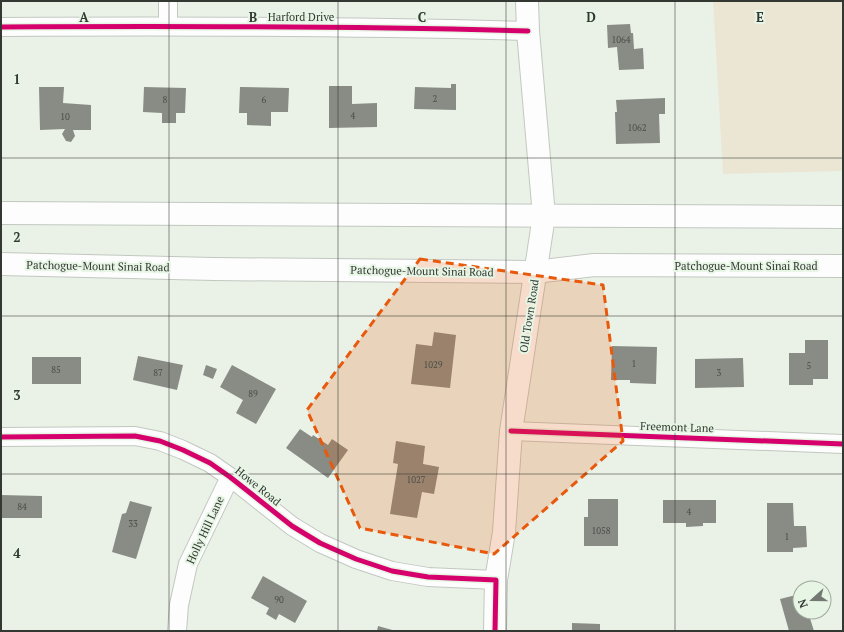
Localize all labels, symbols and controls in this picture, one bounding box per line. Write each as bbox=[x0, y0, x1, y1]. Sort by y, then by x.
text: A bbox=[79, 8, 89, 26]
text: B bbox=[249, 8, 257, 26]
text: C bbox=[418, 8, 426, 26]
text: D bbox=[586, 8, 596, 26]
text: E bbox=[756, 8, 764, 26]
street label: Harford Drive bbox=[268, 10, 335, 24]
house number: 1064 bbox=[611, 34, 631, 46]
text: 1 bbox=[13, 70, 21, 88]
house number: 2 bbox=[433, 93, 438, 105]
house number: 8 bbox=[163, 94, 168, 106]
house number: 6 bbox=[262, 94, 267, 106]
house number: 4 bbox=[351, 110, 356, 122]
house number: 10 bbox=[60, 111, 70, 123]
house number: 1062 bbox=[627, 122, 647, 134]
text: 2 bbox=[13, 228, 21, 246]
street label: Patchogue-Mount Sinai Road bbox=[26, 258, 170, 274]
street label: Patchogue-Mount Sinai Road bbox=[674, 259, 818, 273]
street label: Patchogue-Mount Sinai Road bbox=[350, 263, 494, 279]
street label: Old Town Road bbox=[516, 278, 542, 354]
house number: 1 bbox=[632, 358, 636, 370]
house number: 1029 bbox=[423, 359, 443, 371]
house number: 5 bbox=[807, 360, 812, 372]
house number: 85 bbox=[51, 364, 61, 376]
house number: 87 bbox=[153, 367, 163, 379]
house number: 3 bbox=[717, 367, 722, 379]
text: 3 bbox=[13, 386, 21, 404]
house number: 89 bbox=[248, 388, 258, 400]
street label: Freemont Lane bbox=[640, 419, 715, 435]
street label: Howe Road bbox=[232, 463, 284, 509]
house number: 1027 bbox=[406, 474, 426, 486]
street label: Holly Hill Lane bbox=[183, 493, 227, 566]
house number: 84 bbox=[17, 501, 27, 513]
house number: 4 bbox=[687, 506, 692, 518]
house number: 33 bbox=[128, 518, 138, 530]
house number: 1058 bbox=[591, 525, 611, 537]
house number: 1 bbox=[785, 531, 789, 543]
text: 4 bbox=[13, 544, 21, 562]
north arrow bbox=[792, 580, 832, 620]
house number: 90 bbox=[274, 594, 284, 606]
text: N bbox=[794, 597, 811, 610]

